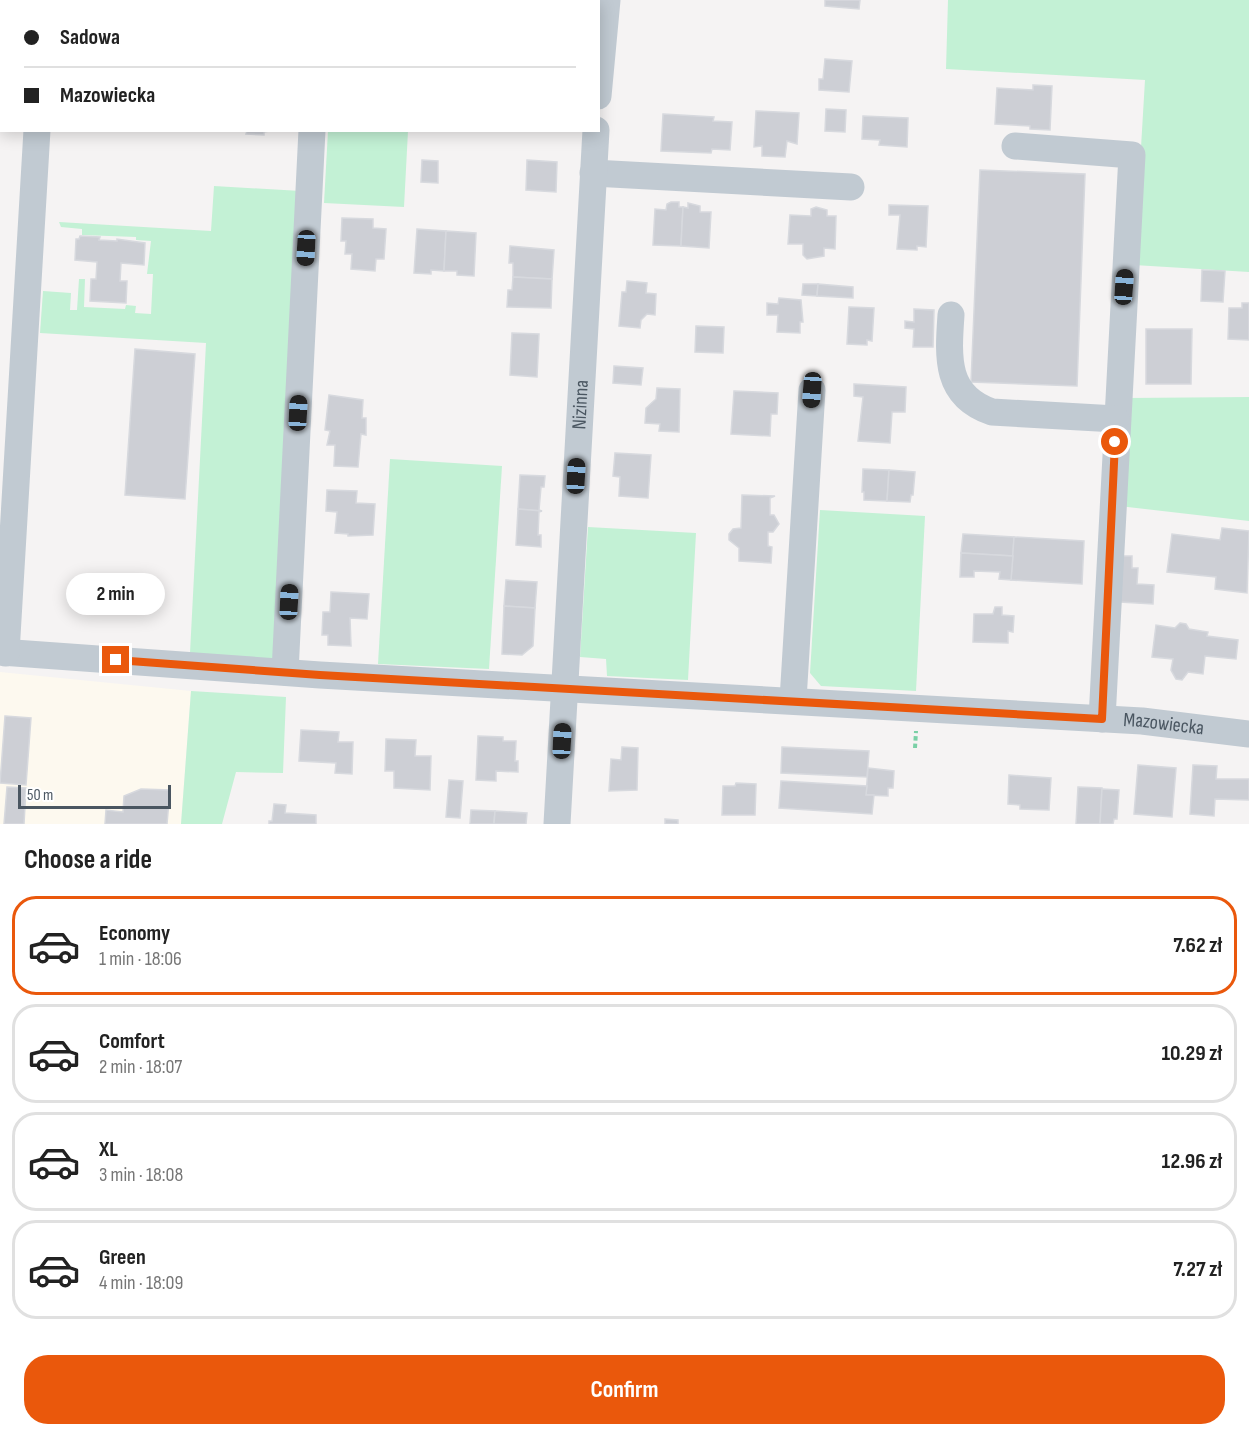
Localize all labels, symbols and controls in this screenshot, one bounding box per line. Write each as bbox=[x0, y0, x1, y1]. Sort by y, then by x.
text: Sadowa bbox=[60, 24, 120, 51]
text: Mazowiecka bbox=[60, 82, 155, 109]
car bbox=[296, 230, 316, 266]
car bbox=[1114, 268, 1134, 306]
car bbox=[802, 371, 822, 409]
street label: Nizinna bbox=[567, 379, 594, 430]
car bbox=[288, 395, 308, 431]
route start bbox=[1101, 428, 1128, 455]
car bbox=[566, 458, 586, 494]
callout: 2 min bbox=[66, 573, 166, 615]
text: 2 min bbox=[96, 582, 135, 606]
car bbox=[279, 584, 299, 620]
route end bbox=[102, 646, 129, 673]
street label: Mazowiecka bbox=[1123, 708, 1205, 740]
car bbox=[552, 723, 572, 759]
scale bar bbox=[18, 782, 171, 810]
text: 50 m bbox=[27, 786, 53, 805]
text: Choose a ride bbox=[24, 844, 152, 876]
icon: car bbox=[27, 919, 81, 973]
text: Economy bbox=[99, 920, 170, 947]
text: 7.62 zł bbox=[1173, 932, 1222, 959]
text: 1 min · 18:06 bbox=[99, 947, 182, 971]
icon: car bbox=[27, 1027, 81, 1081]
text: Comfort bbox=[99, 1028, 165, 1055]
text: 10.29 zł bbox=[1161, 1040, 1222, 1067]
text: 2 min · 18:07 bbox=[99, 1055, 182, 1079]
icon: car bbox=[27, 1135, 81, 1189]
text: XL bbox=[99, 1136, 118, 1163]
text: 12.96 zł bbox=[1162, 1148, 1222, 1175]
text: 3 min · 18:08 bbox=[99, 1163, 183, 1187]
icon: car bbox=[27, 1243, 81, 1297]
text: Green bbox=[99, 1244, 146, 1271]
text: 7.27 zł bbox=[1173, 1256, 1222, 1283]
text: 4 min · 18:09 bbox=[99, 1271, 183, 1295]
button: Confirm bbox=[24, 1355, 1225, 1424]

